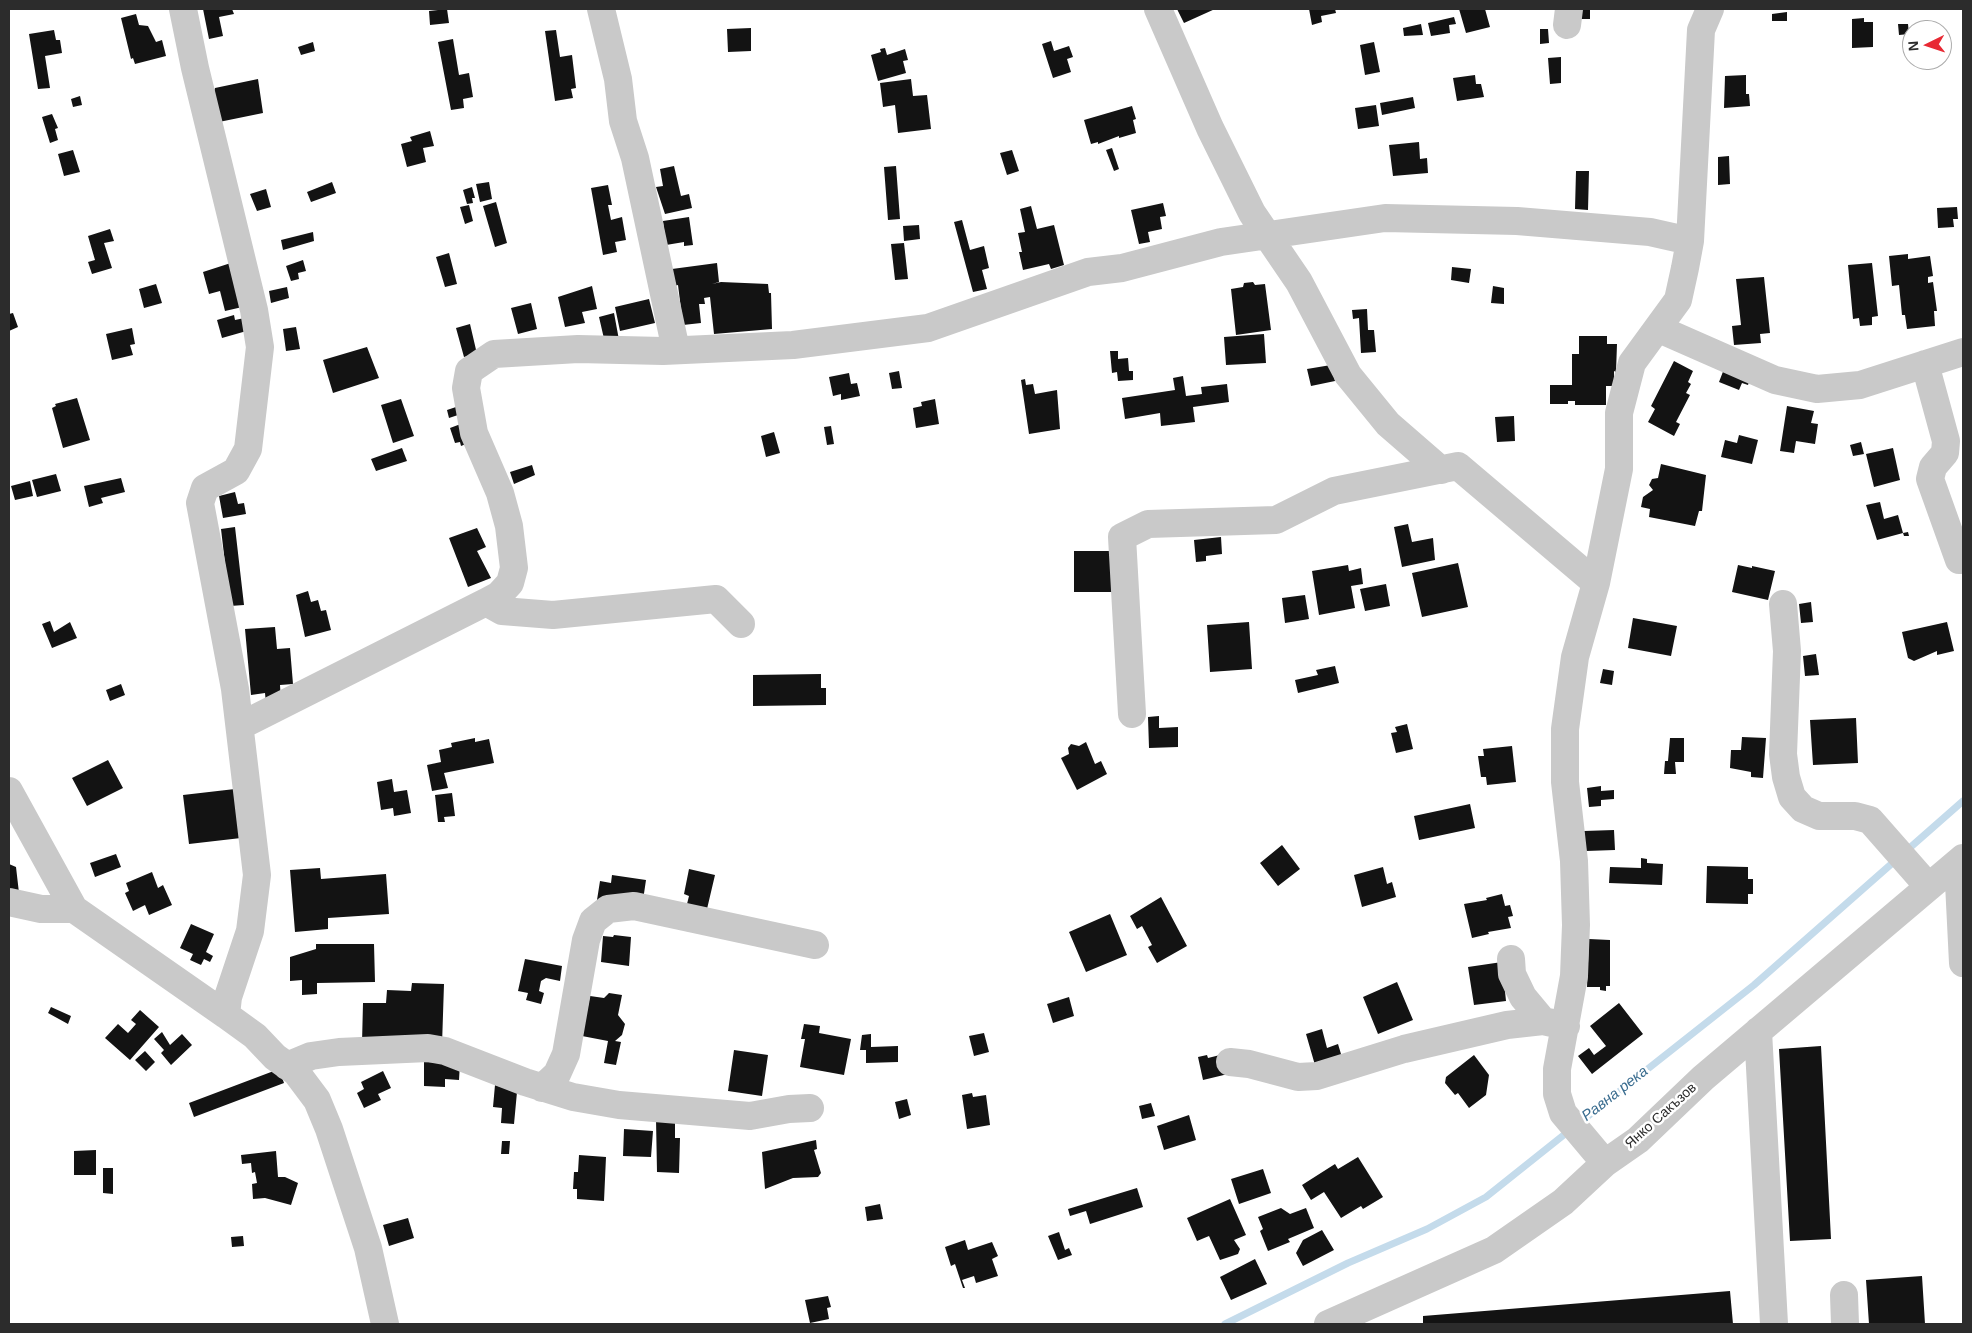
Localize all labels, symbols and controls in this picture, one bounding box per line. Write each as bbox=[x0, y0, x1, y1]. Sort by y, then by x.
north arrow bbox=[1902, 20, 1952, 70]
text: N bbox=[1905, 40, 1921, 52]
water label: Равна река bbox=[1578, 1063, 1652, 1125]
street label: Янко Сакъзов bbox=[1622, 1080, 1700, 1152]

